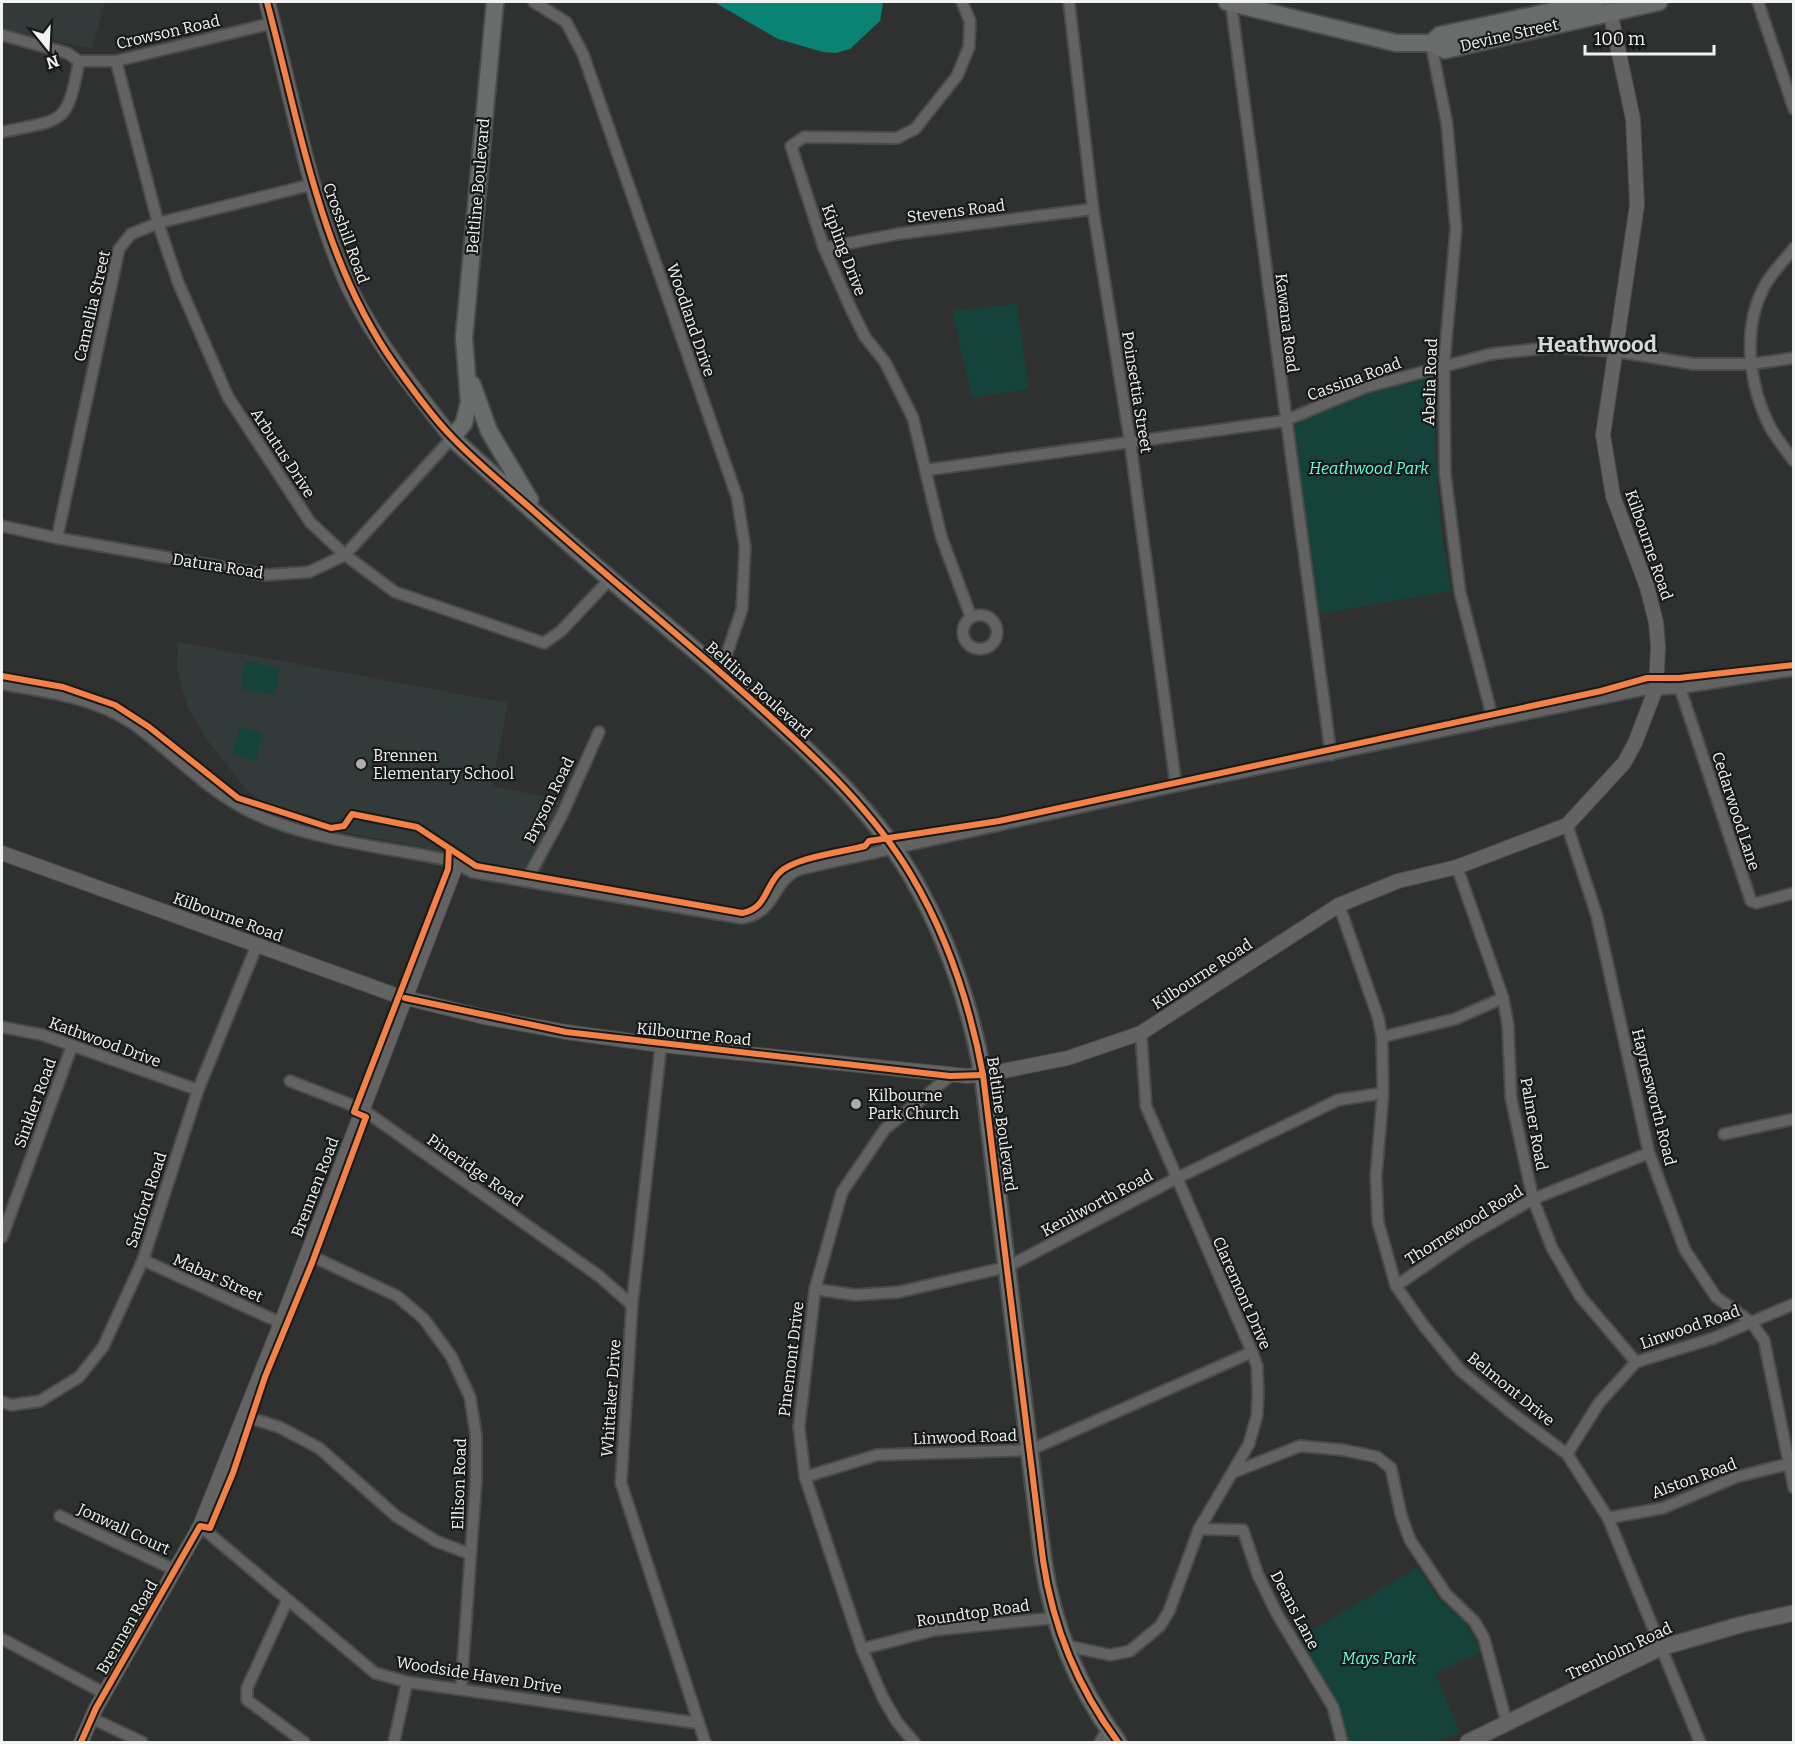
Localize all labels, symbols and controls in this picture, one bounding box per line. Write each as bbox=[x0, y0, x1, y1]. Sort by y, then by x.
street label: Crowson Road bbox=[114, 11, 222, 53]
street label: Devine Street bbox=[1458, 14, 1560, 56]
north arrow bbox=[18, 18, 78, 78]
scale bar bbox=[1585, 18, 1714, 56]
text: 100 m bbox=[1594, 28, 1645, 50]
text: N bbox=[44, 51, 61, 73]
street label: Beltline Boulevard bbox=[463, 117, 493, 255]
street label: Crosshill Road bbox=[319, 180, 373, 286]
street label: Stevens Road bbox=[906, 195, 1007, 226]
street label: Kipling Drive bbox=[818, 202, 870, 298]
street label: Camellia Street bbox=[70, 248, 114, 364]
street label: Woodland Drive bbox=[663, 261, 719, 379]
street label: Kawana Road bbox=[1271, 272, 1303, 374]
street label: Poinsettia Street bbox=[1118, 330, 1156, 454]
district label: Heathwood bbox=[1537, 331, 1657, 358]
street label: Abelia Road bbox=[1419, 337, 1441, 426]
street label: Cassina Road bbox=[1304, 353, 1404, 405]
street label: Arbutus Drive bbox=[247, 405, 319, 501]
park label: Heathwood Park bbox=[1309, 459, 1429, 478]
street label: Kilbourne Road bbox=[1621, 487, 1677, 603]
street label: Datura Road bbox=[171, 549, 265, 583]
street label: Beltline Boulevard bbox=[702, 637, 816, 743]
place label: Brennen Elementary School bbox=[373, 746, 514, 783]
street label: Cedarwood Lane bbox=[1708, 749, 1764, 873]
street label: Bryson Road bbox=[520, 754, 578, 846]
marker: Brennen Elementary School bbox=[354, 757, 368, 771]
street label: Kilbourne Road bbox=[171, 888, 286, 946]
street label: Kilbourne Road bbox=[1148, 934, 1256, 1013]
street label: Kathwood Drive bbox=[46, 1013, 164, 1071]
street label: Kilbourne Road bbox=[636, 1019, 753, 1050]
street label: Haynesworth Road bbox=[1628, 1027, 1680, 1168]
street label: Sinkler Road bbox=[10, 1055, 60, 1150]
street label: Beltline Boulevard bbox=[983, 1055, 1021, 1193]
street label: Palmer Road bbox=[1516, 1076, 1552, 1173]
place label: Kilbourne Park Church bbox=[868, 1086, 959, 1123]
marker: Kilbourne Park Church bbox=[849, 1097, 863, 1111]
street label: Pineridge Road bbox=[423, 1130, 527, 1210]
street label: Brennen Road bbox=[287, 1134, 343, 1240]
street label: Sanford Road bbox=[122, 1149, 171, 1250]
street label: Kenilworth Road bbox=[1038, 1165, 1157, 1240]
street label: Thornewood Road bbox=[1402, 1181, 1527, 1269]
street label: Claremont Drive bbox=[1209, 1234, 1275, 1352]
street label: Mabar Street bbox=[170, 1250, 266, 1306]
street label: Pinemont Drive bbox=[774, 1300, 808, 1418]
street label: Linwood Road bbox=[1638, 1301, 1743, 1353]
street label: Whittaker Drive bbox=[597, 1338, 625, 1458]
street label: Belmont Drive bbox=[1464, 1348, 1558, 1430]
street label: Linwood Road bbox=[913, 1426, 1018, 1448]
street label: Ellison Road bbox=[448, 1437, 470, 1530]
street label: Alston Road bbox=[1649, 1454, 1740, 1502]
street label: Jonwall Court bbox=[74, 1499, 173, 1559]
street label: Deans Lane bbox=[1266, 1568, 1324, 1652]
street label: Brennen Road bbox=[92, 1576, 162, 1677]
street label: Roundtop Road bbox=[915, 1596, 1031, 1630]
street label: Trenholm Road bbox=[1563, 1618, 1675, 1684]
park label: Mays Park bbox=[1342, 1649, 1417, 1668]
street label: Woodside Haven Drive bbox=[395, 1653, 563, 1697]

